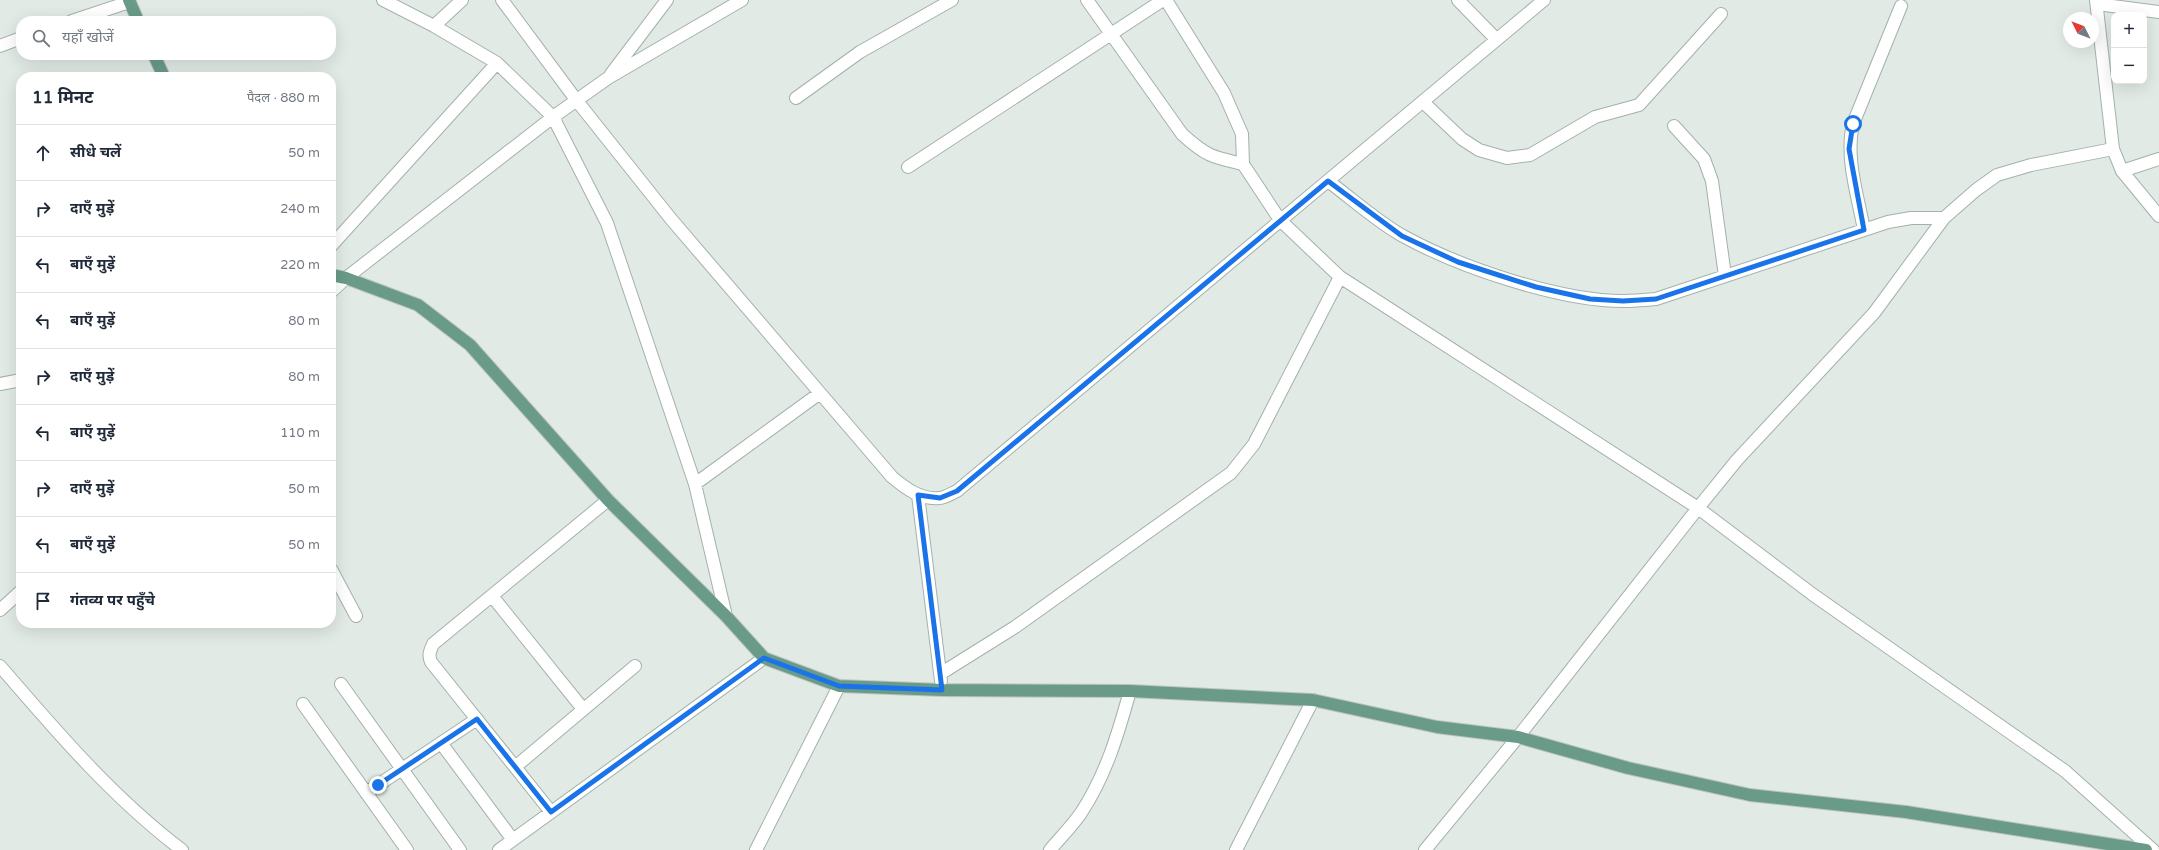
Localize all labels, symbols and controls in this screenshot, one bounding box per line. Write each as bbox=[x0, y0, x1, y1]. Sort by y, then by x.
north arrow bbox=[2063, 12, 2099, 48]
map controls bbox=[2111, 12, 2147, 84]
button: + bbox=[2111, 12, 2147, 48]
search box bbox=[16, 16, 336, 60]
icon: search bbox=[30, 27, 52, 49]
text: यहाँ खोजें bbox=[62, 28, 114, 46]
button: − bbox=[2111, 48, 2147, 84]
text: 11 मिनट bbox=[32, 87, 93, 108]
text: पैदल · 880 m bbox=[247, 90, 320, 106]
route start bbox=[1844, 115, 1862, 133]
icon: ahead bbox=[32, 142, 54, 164]
text: सीधे चलें bbox=[70, 143, 121, 161]
text: 50 m bbox=[288, 145, 320, 161]
icon: right bbox=[32, 198, 54, 220]
text: दाएँ मुड़ें bbox=[70, 199, 114, 217]
text: 240 m bbox=[280, 201, 320, 217]
icon: left bbox=[32, 254, 54, 276]
text: बाएँ मुड़ें bbox=[70, 255, 115, 273]
text: 220 m bbox=[280, 257, 320, 273]
icon: left bbox=[32, 310, 54, 332]
text: बाएँ मुड़ें bbox=[70, 311, 115, 329]
text: 80 m bbox=[288, 313, 320, 329]
icon: right bbox=[32, 366, 54, 388]
text: दाएँ मुड़ें bbox=[70, 367, 114, 385]
text: 80 m bbox=[288, 369, 320, 385]
icon: left bbox=[32, 422, 54, 444]
text: बाएँ मुड़ें bbox=[70, 423, 115, 441]
text: 110 m bbox=[280, 425, 320, 441]
icon: right bbox=[32, 478, 54, 500]
text: दाएँ मुड़ें bbox=[70, 479, 114, 497]
text: 50 m bbox=[288, 481, 320, 497]
icon: left bbox=[32, 534, 54, 556]
text: बाएँ मुड़ें bbox=[70, 535, 115, 553]
text: 50 m bbox=[288, 537, 320, 553]
icon: arrive bbox=[32, 590, 54, 612]
text: गंतव्य पर पहुँचे bbox=[70, 591, 155, 609]
route end bbox=[369, 776, 387, 794]

